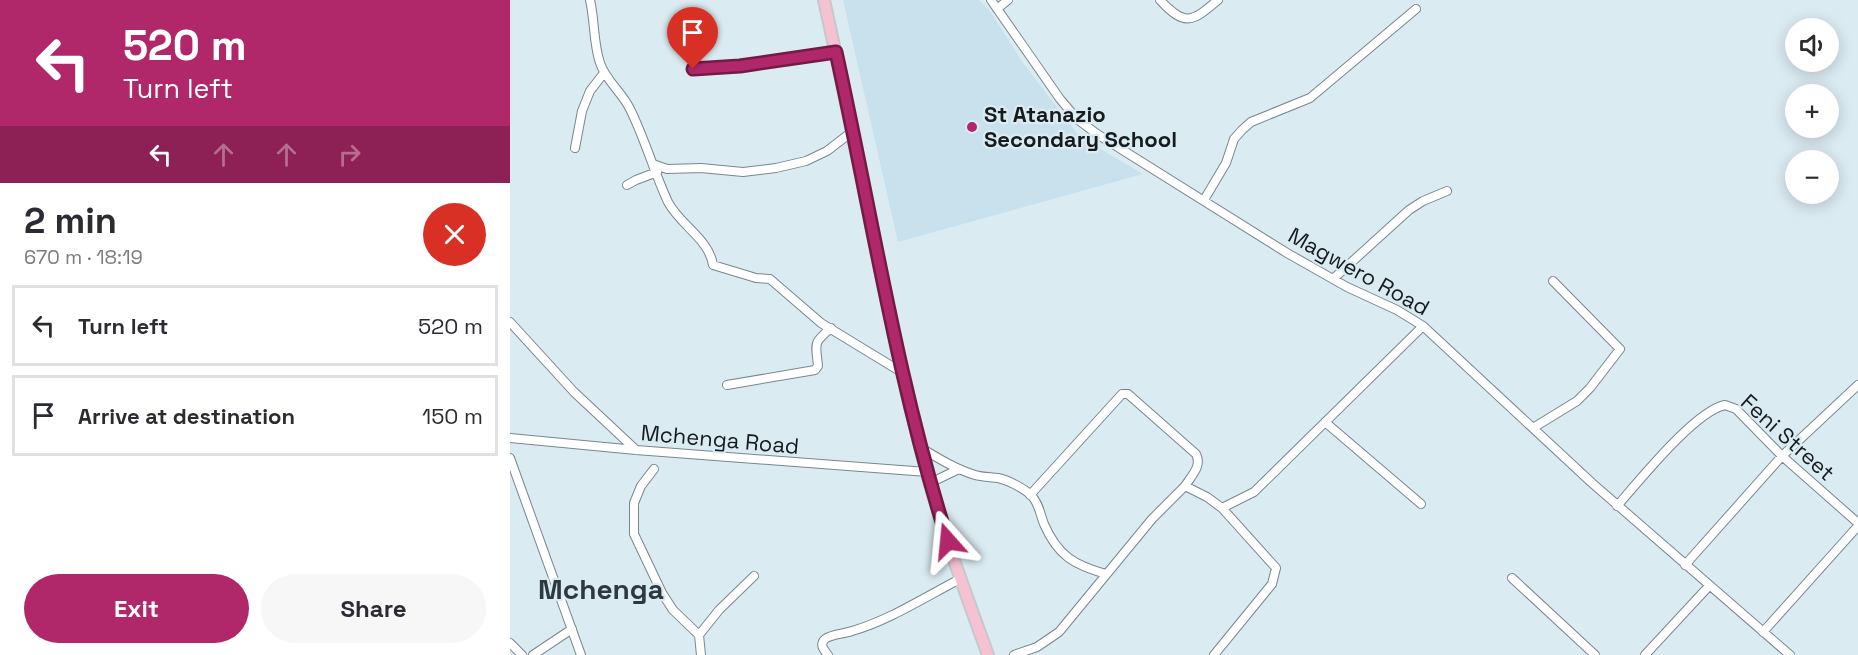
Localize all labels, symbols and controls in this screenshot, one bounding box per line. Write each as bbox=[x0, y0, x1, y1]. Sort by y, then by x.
pin bbox=[667, 7, 718, 69]
icon: arrive bbox=[676, 16, 709, 49]
map controls bbox=[1785, 18, 1839, 204]
button: sound bbox=[1785, 18, 1839, 72]
text: 520 m bbox=[123, 19, 247, 72]
icon: left bbox=[24, 24, 102, 102]
text: Turn left bbox=[123, 71, 233, 106]
button: + bbox=[1785, 84, 1839, 138]
place label: St Atanazio Secondary School bbox=[984, 100, 1177, 153]
marker: St Atanazio Secondary School bbox=[965, 120, 979, 134]
icon: left bbox=[144, 138, 177, 171]
icon: ahead bbox=[207, 138, 240, 171]
icon: ahead bbox=[270, 138, 303, 171]
icon: right bbox=[333, 138, 366, 171]
button: − bbox=[1785, 150, 1839, 204]
text: 2 min bbox=[24, 198, 117, 244]
button: close bbox=[423, 203, 486, 266]
street label: Magwero Road bbox=[1284, 221, 1434, 321]
text: 670 m · 18:19 bbox=[24, 244, 143, 270]
icon: left bbox=[27, 309, 60, 342]
text: Turn left bbox=[78, 312, 168, 340]
text: 520 m bbox=[418, 312, 483, 340]
street label: Feni Street bbox=[1735, 388, 1841, 486]
icon: arrive bbox=[27, 399, 60, 432]
text: Arrive at destination bbox=[78, 402, 295, 430]
text: 150 m bbox=[422, 402, 483, 430]
street label: Mchenga Road bbox=[640, 418, 800, 460]
position arrow bbox=[916, 509, 980, 573]
district label: Mchenga bbox=[538, 571, 664, 607]
button: Exit bbox=[24, 574, 249, 643]
button: Share bbox=[261, 574, 486, 643]

